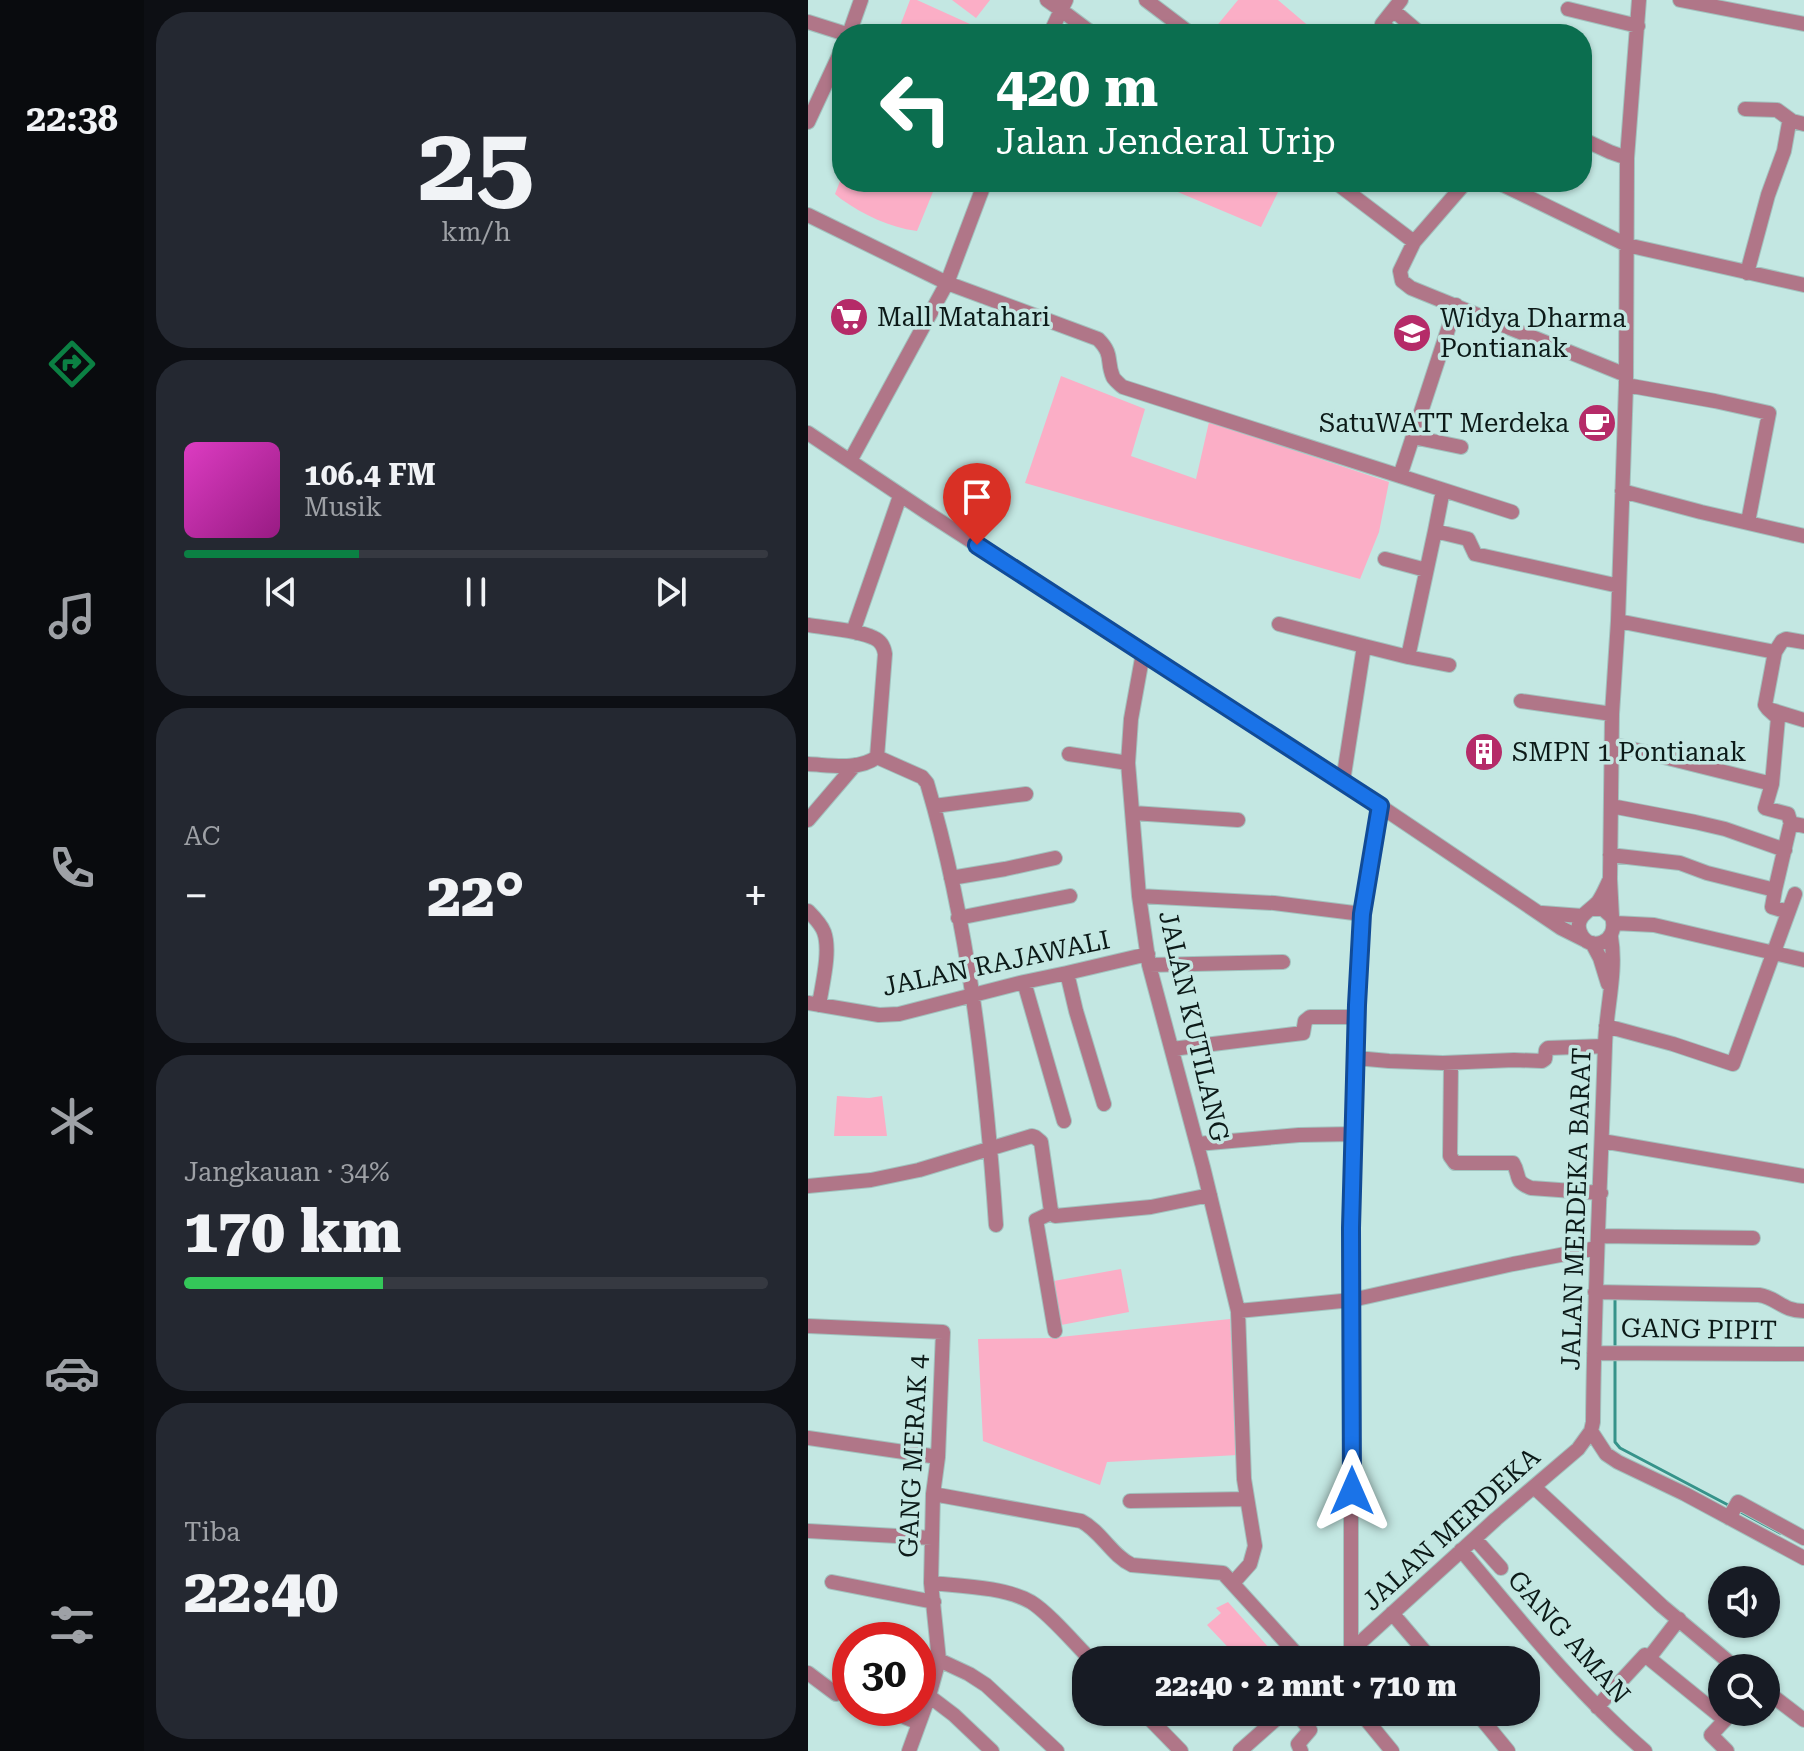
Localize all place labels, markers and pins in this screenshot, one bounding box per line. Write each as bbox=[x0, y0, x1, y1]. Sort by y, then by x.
supermarket icon: Mall Matahari bbox=[828, 296, 870, 338]
place label: Mall Matahari bbox=[877, 302, 1050, 332]
place label: Widya Dharma Pontianak bbox=[1440, 303, 1626, 363]
school or university icon: Widya Dharma Pontianak bbox=[1391, 312, 1433, 354]
cafe icon: SatuWATT Merdeka bbox=[1576, 402, 1618, 444]
place label: SatuWATT Merdeka bbox=[1319, 408, 1569, 438]
pin bbox=[943, 463, 1011, 545]
building icon: SMPN 1 Pontianak bbox=[1463, 731, 1505, 773]
place label: SMPN 1 Pontianak bbox=[1512, 737, 1746, 767]

